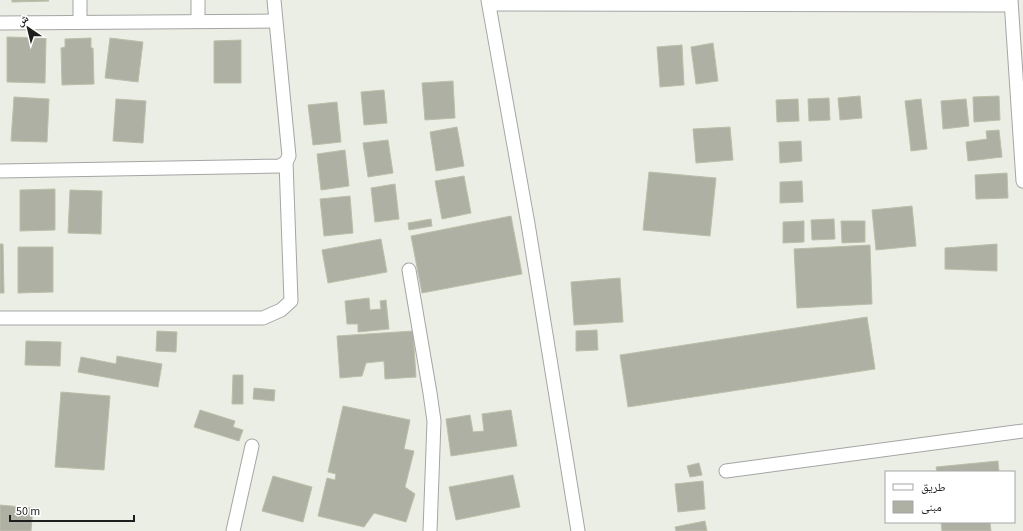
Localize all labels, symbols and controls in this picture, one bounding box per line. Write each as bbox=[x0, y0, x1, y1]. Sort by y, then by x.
north arrow bbox=[8, 8, 48, 48]
text: ش bbox=[13, 11, 32, 30]
legend bbox=[885, 471, 1015, 523]
text: طريق bbox=[921, 479, 946, 496]
scale bar bbox=[10, 497, 134, 523]
text: مبنى bbox=[921, 499, 942, 516]
text: 50 m bbox=[16, 503, 40, 520]

